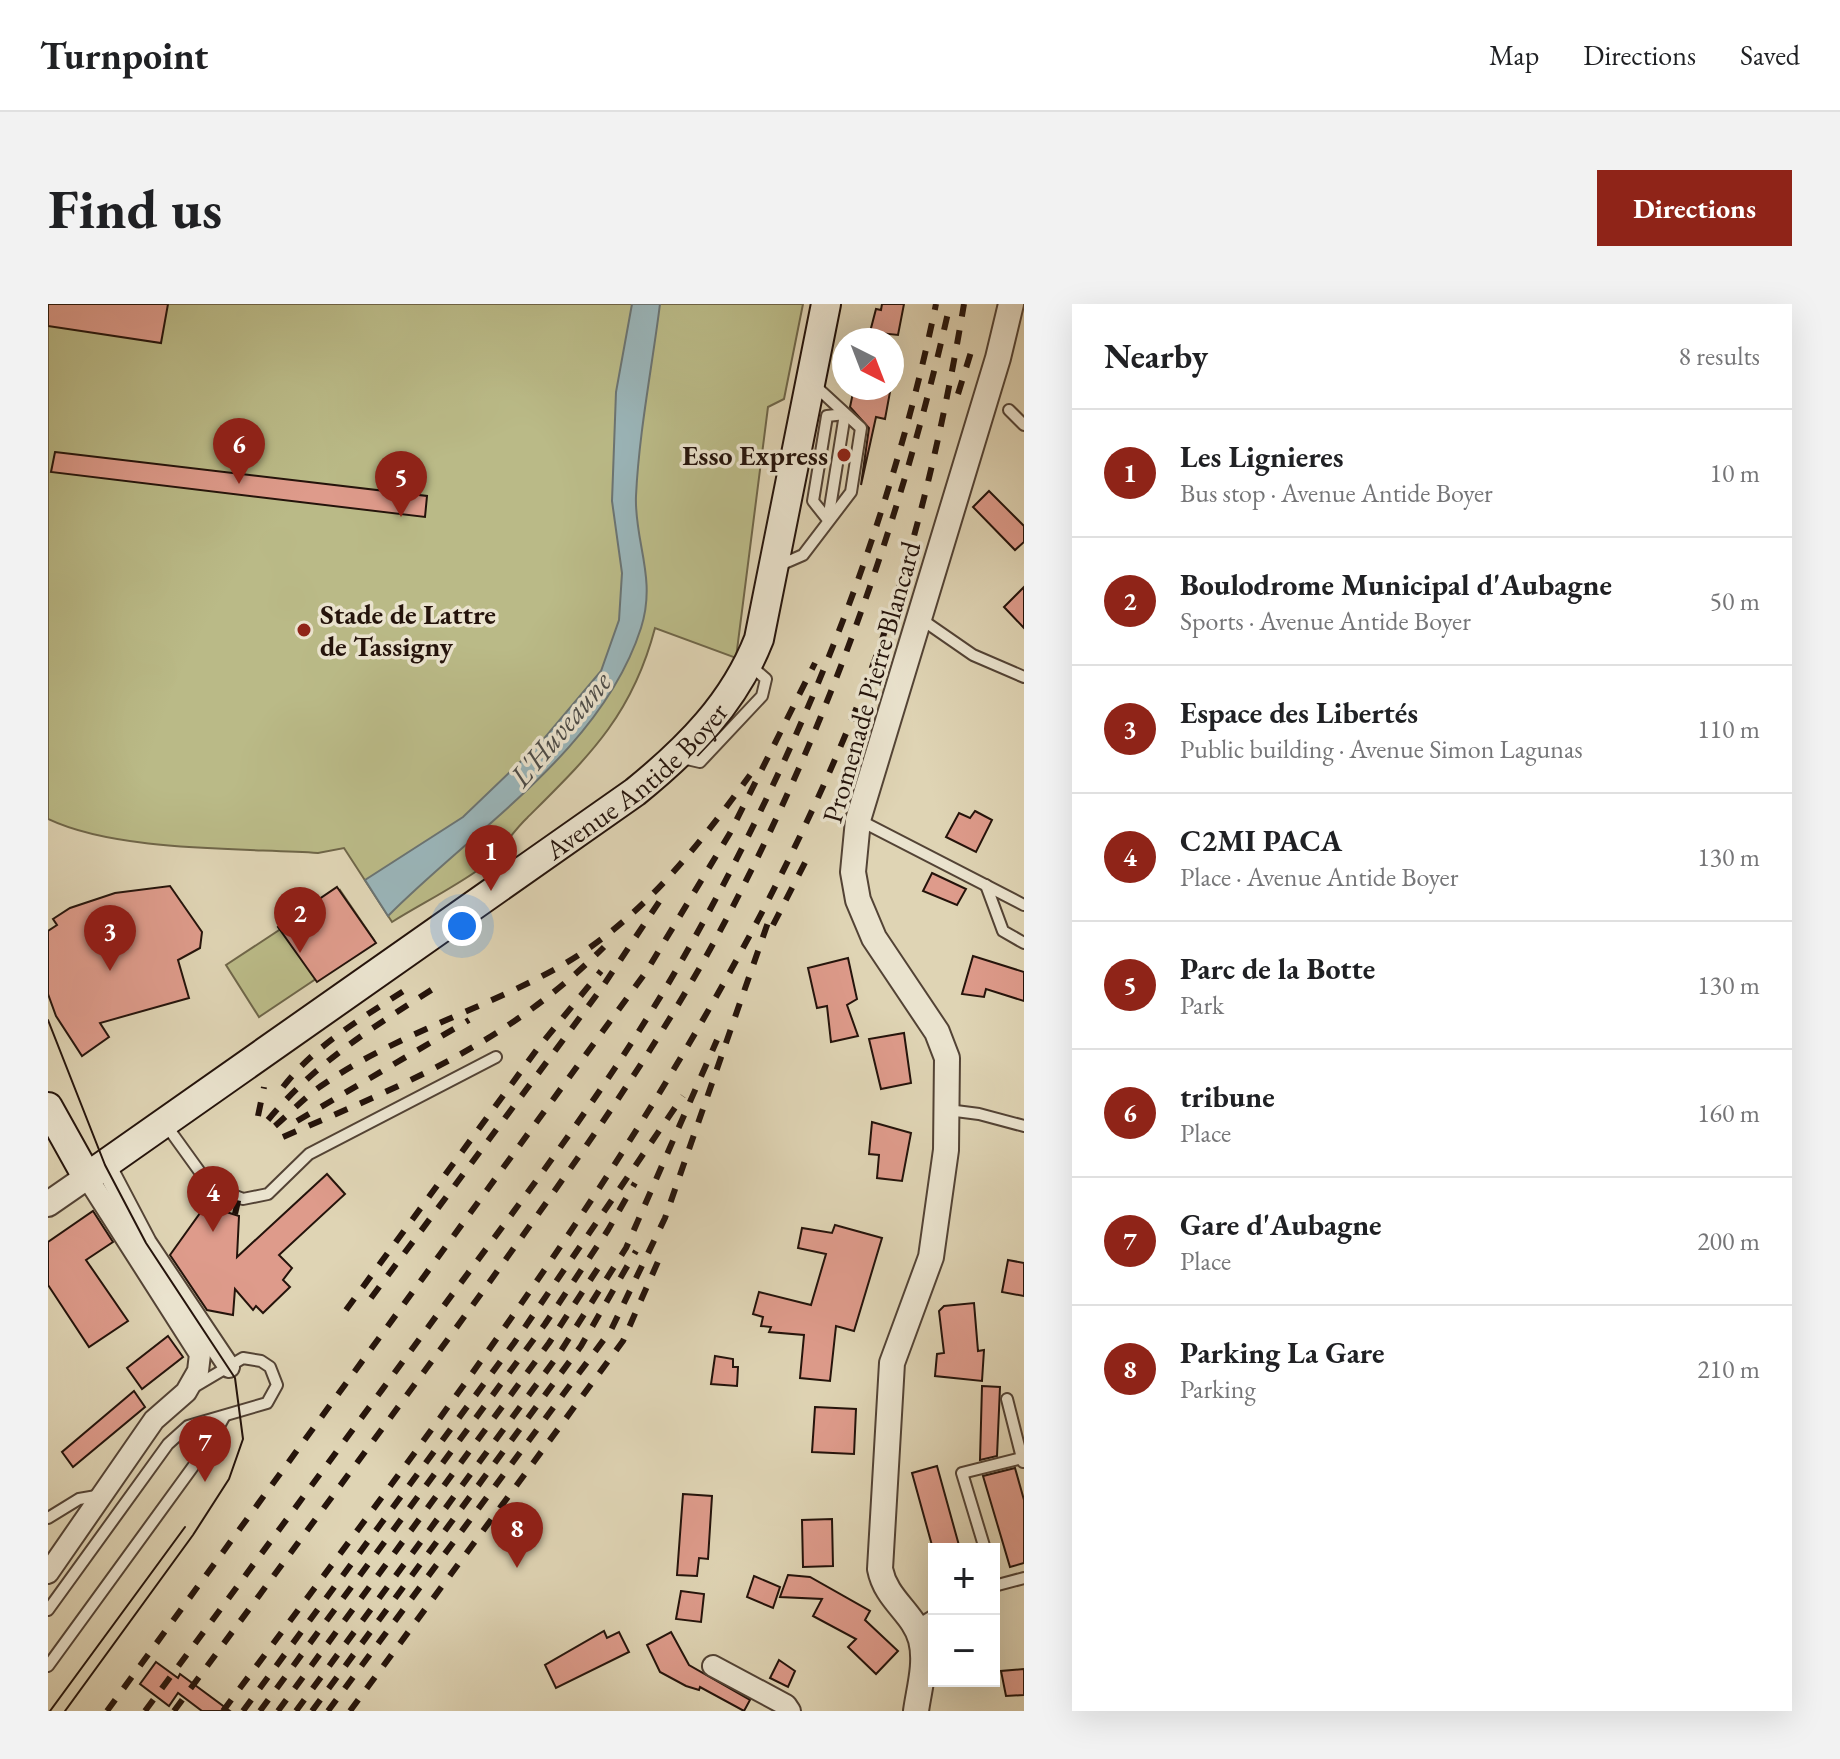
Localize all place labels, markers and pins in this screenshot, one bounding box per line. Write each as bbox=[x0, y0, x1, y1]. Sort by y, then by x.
pin: 6 bbox=[213, 418, 265, 484]
place label: Esso Express bbox=[682, 437, 828, 473]
marker: Esso Express bbox=[835, 446, 853, 464]
pin: 5 bbox=[375, 451, 427, 517]
place label: Stade de Lattre de Tassigny bbox=[320, 596, 496, 664]
marker: Stade de Lattre de Tassigny bbox=[295, 621, 313, 639]
pin: 1 bbox=[465, 825, 517, 891]
pin: 2 bbox=[274, 887, 326, 953]
pin: 3 bbox=[84, 905, 136, 971]
pin: 4 bbox=[187, 1166, 239, 1232]
pin: 7 bbox=[179, 1416, 231, 1482]
pin: 8 bbox=[491, 1502, 543, 1568]

